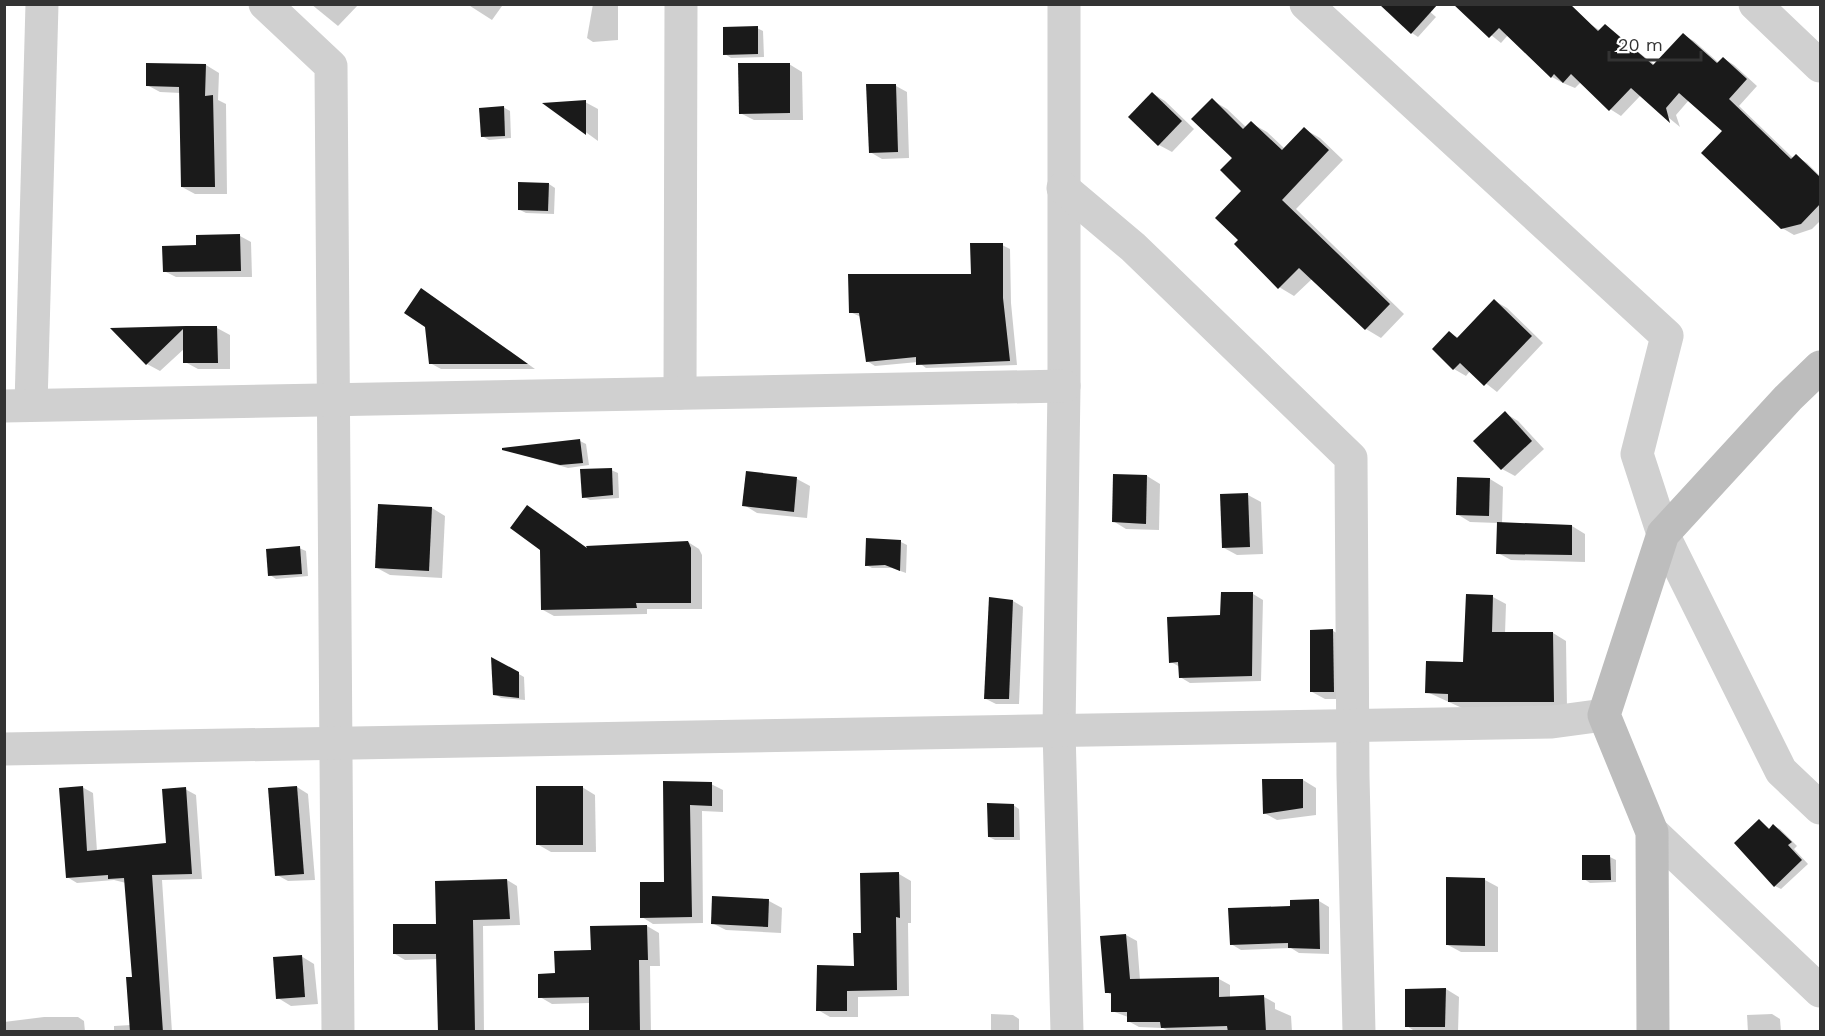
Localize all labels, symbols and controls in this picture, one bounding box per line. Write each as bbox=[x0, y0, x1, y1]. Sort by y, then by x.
scale bar bbox=[1609, 24, 1700, 62]
text: 20 m bbox=[1618, 34, 1663, 55]

